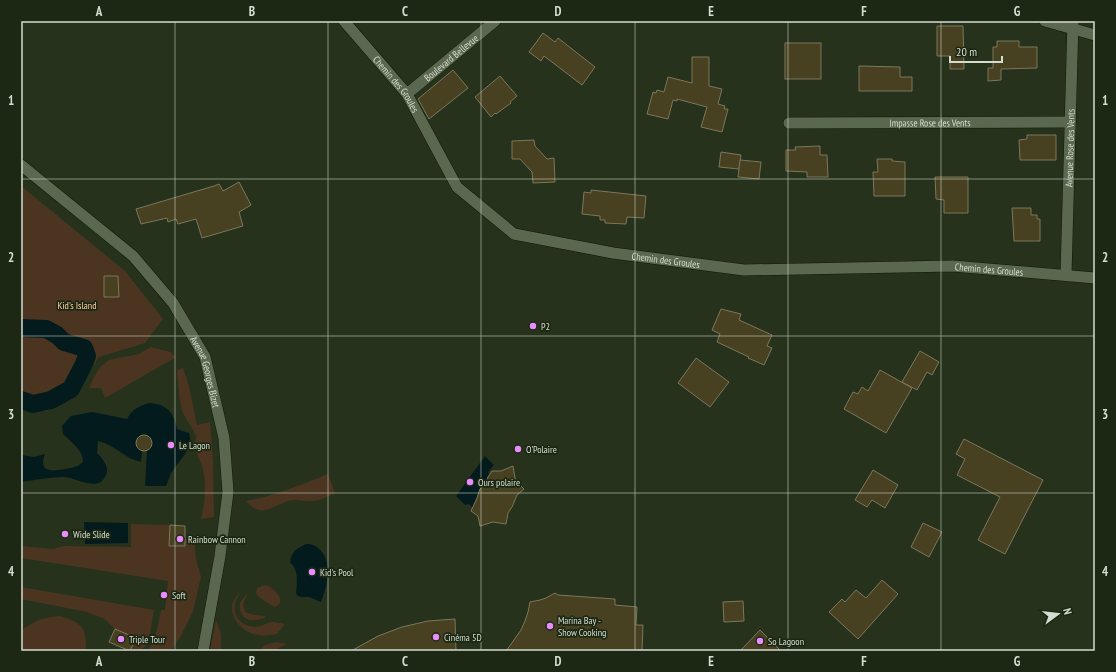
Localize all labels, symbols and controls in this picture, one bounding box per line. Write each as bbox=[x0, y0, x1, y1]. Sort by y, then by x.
text: A bbox=[95, 3, 103, 20]
text: B bbox=[249, 3, 255, 20]
text: C bbox=[402, 3, 408, 20]
text: D bbox=[555, 3, 562, 20]
text: E bbox=[708, 3, 714, 20]
text: F bbox=[861, 3, 867, 20]
text: G bbox=[1014, 3, 1021, 20]
street label: Boulevard Bellevue bbox=[421, 32, 481, 84]
scale bar bbox=[950, 38, 1002, 64]
text: 20 m bbox=[956, 44, 977, 59]
street label: Chemin des Groules bbox=[370, 53, 422, 115]
text: 1 bbox=[8, 92, 14, 109]
text: 1 bbox=[1102, 92, 1108, 109]
street label: Avenue Rose des Vents bbox=[1062, 108, 1078, 187]
street label: Impasse Rose des Vents bbox=[889, 116, 971, 130]
text: 2 bbox=[8, 249, 14, 266]
street label: Chemin des Groules bbox=[631, 249, 701, 271]
text: 2 bbox=[1102, 249, 1108, 266]
street label: Chemin des Groules bbox=[954, 260, 1024, 279]
park label: Kid's Island bbox=[58, 299, 96, 312]
place label: P2 bbox=[541, 320, 550, 333]
marker: P2 bbox=[528, 321, 538, 331]
street label: Avenue Georges Bizet bbox=[187, 334, 223, 409]
text: 3 bbox=[8, 406, 14, 423]
text: 3 bbox=[1102, 406, 1108, 423]
place label: Le Lagon bbox=[179, 439, 210, 452]
marker: Le Lagon bbox=[166, 440, 176, 450]
place label: O'Polaire bbox=[526, 443, 557, 456]
marker: O'Polaire bbox=[513, 444, 523, 454]
place label: Ours polaire bbox=[478, 476, 520, 489]
marker: Ours polaire bbox=[465, 477, 475, 487]
place label: Wide Slide bbox=[73, 528, 110, 541]
marker: Wide Slide bbox=[60, 529, 70, 539]
place label: Rainbow Cannon bbox=[188, 533, 246, 546]
marker: Rainbow Cannon bbox=[175, 534, 185, 544]
text: 4 bbox=[8, 563, 15, 580]
text: 4 bbox=[1102, 563, 1109, 580]
place label: Kid's Pool bbox=[320, 566, 354, 579]
marker: Kid's Pool bbox=[307, 567, 317, 577]
place label: Soft bbox=[172, 589, 186, 602]
marker: Soft bbox=[159, 590, 169, 600]
north arrow bbox=[1038, 594, 1078, 634]
text: N bbox=[1060, 607, 1075, 616]
place label: Marina Bay - Show Cooking bbox=[558, 614, 606, 639]
marker: Marina Bay - Show Cooking bbox=[545, 621, 555, 631]
place label: Cinéma 5D bbox=[444, 631, 482, 644]
marker: Cinéma 5D bbox=[431, 632, 441, 642]
place label: Triple Tour bbox=[129, 633, 165, 646]
marker: Triple Tour bbox=[116, 634, 126, 644]
place label: So Lagoon bbox=[768, 635, 804, 648]
marker: So Lagoon bbox=[755, 636, 765, 646]
text: A bbox=[95, 653, 103, 670]
text: B bbox=[249, 653, 255, 670]
text: C bbox=[402, 653, 408, 670]
text: D bbox=[555, 653, 562, 670]
text: E bbox=[708, 653, 714, 670]
text: F bbox=[861, 653, 867, 670]
text: G bbox=[1014, 653, 1021, 670]

